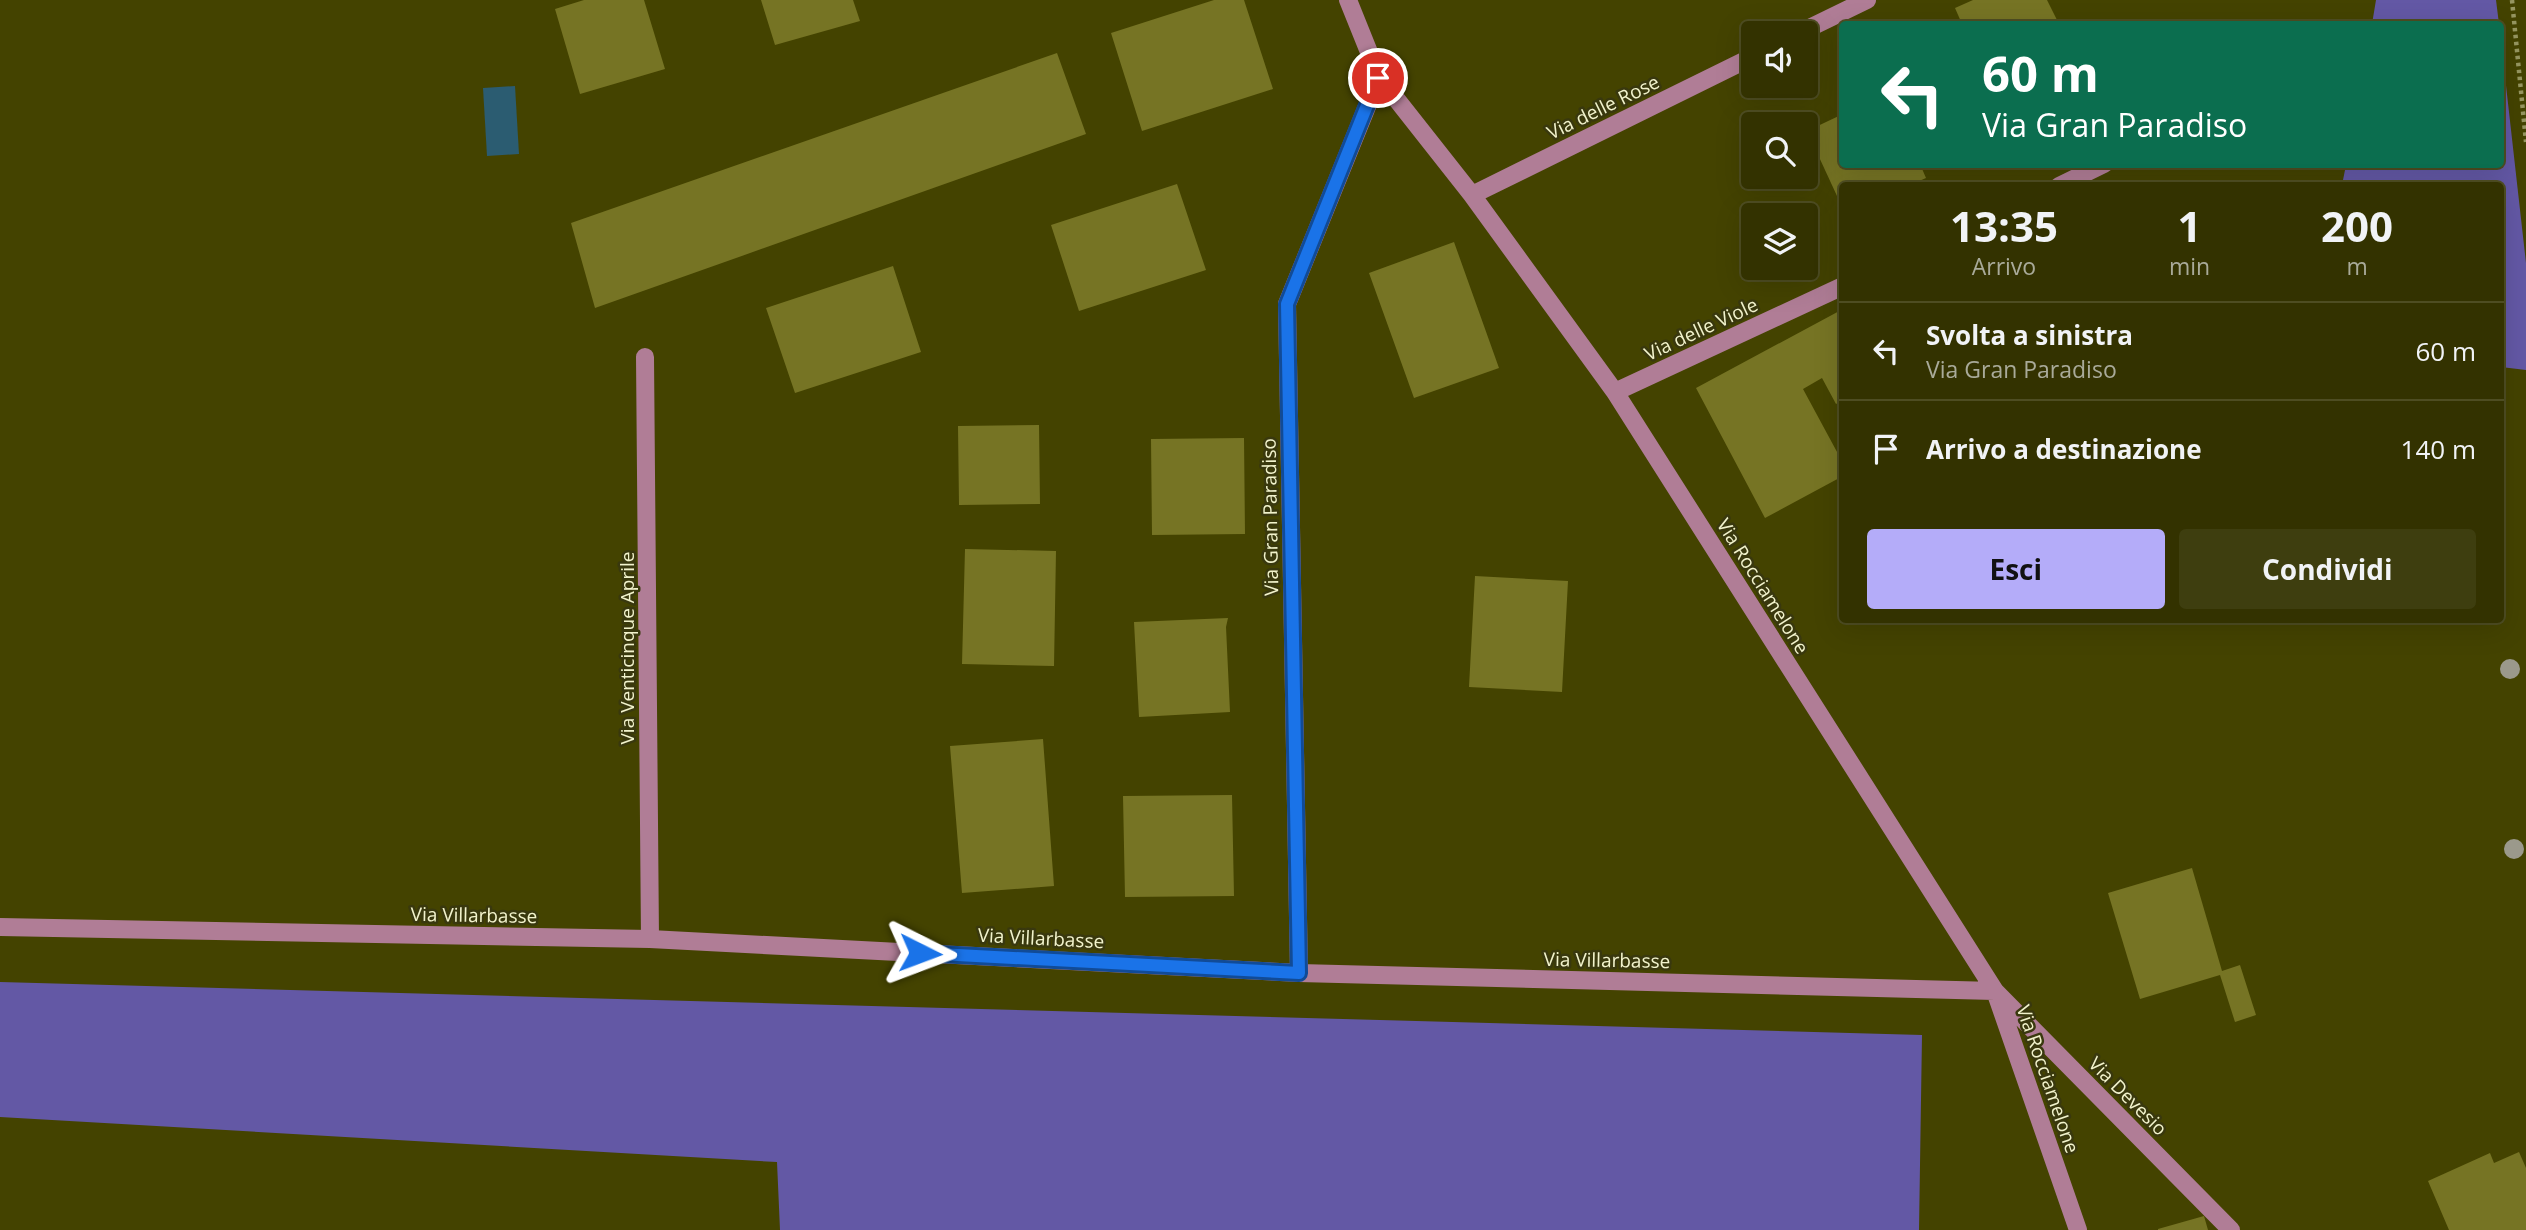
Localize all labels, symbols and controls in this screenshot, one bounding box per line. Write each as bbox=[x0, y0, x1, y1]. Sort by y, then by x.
map controls bbox=[1741, 21, 1818, 280]
button: sound bbox=[1741, 21, 1818, 98]
text: 60 m bbox=[1982, 40, 2099, 106]
pin bbox=[1348, 48, 1408, 108]
icon: left bbox=[1867, 49, 1958, 140]
icon: arrive bbox=[1359, 59, 1397, 97]
street label: Via delle Rose bbox=[1542, 69, 1664, 145]
text: Via Gran Paradiso bbox=[1982, 103, 2247, 146]
button: search bbox=[1741, 112, 1818, 189]
text: 13:35 bbox=[1950, 197, 2058, 254]
text: 1 bbox=[2177, 197, 2202, 254]
text: 200 bbox=[2321, 197, 2393, 254]
button: layers bbox=[1741, 203, 1818, 280]
text: Arrivo bbox=[1972, 250, 2036, 282]
text: min bbox=[2169, 250, 2210, 282]
text: m bbox=[2346, 250, 2368, 282]
street label: Via delle Viole bbox=[1640, 291, 1762, 367]
text: Svolta a sinistra bbox=[1926, 317, 2133, 353]
icon: left bbox=[1867, 332, 1905, 370]
text: 60 m bbox=[2415, 333, 2476, 369]
text: Via Gran Paradiso bbox=[1926, 353, 2117, 385]
icon: arrive bbox=[1867, 430, 1905, 468]
text: Arrivo a destinazione bbox=[1926, 431, 2202, 467]
text: 140 m bbox=[2401, 431, 2476, 467]
street label: Via Gran Paradiso bbox=[1256, 438, 1284, 596]
street label: Via Rocciamelone bbox=[1711, 513, 1815, 659]
button: Esci bbox=[1867, 529, 2165, 609]
button: Condividi bbox=[2179, 529, 2476, 609]
street label: Via Venticinque Aprile bbox=[614, 552, 640, 744]
street label: Via Villarbasse bbox=[410, 901, 538, 929]
position arrow bbox=[883, 916, 957, 990]
street label: Via Villarbasse bbox=[977, 922, 1105, 954]
street label: Via Villarbasse bbox=[1543, 946, 1671, 974]
street label: Via Rocciamelone bbox=[2010, 1001, 2086, 1157]
street label: Via Devesio bbox=[2083, 1051, 2173, 1141]

